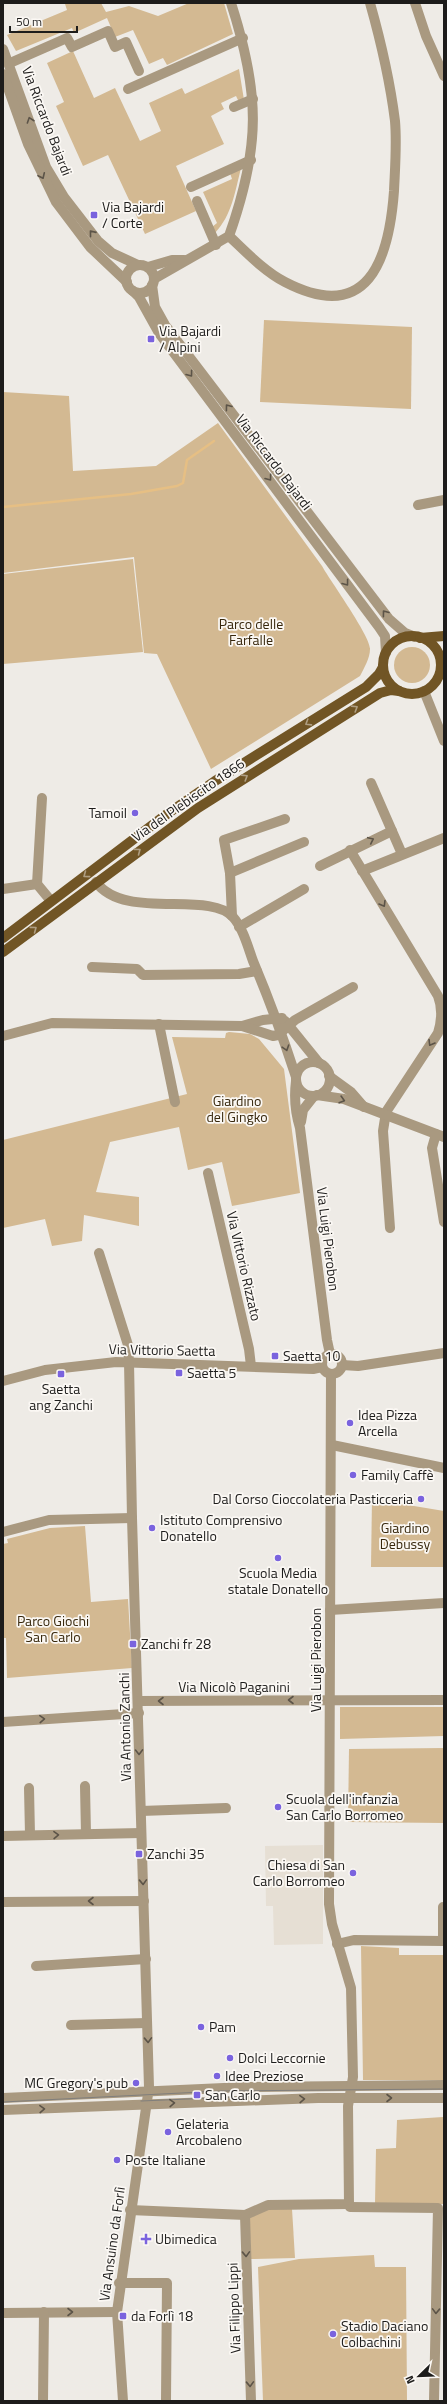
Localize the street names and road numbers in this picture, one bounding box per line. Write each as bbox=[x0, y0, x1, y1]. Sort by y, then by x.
street label: Via Riccardo Bajardi bbox=[17, 63, 78, 179]
street label: Via Riccardo Bajardi bbox=[231, 409, 318, 514]
street label: Via del Plebiscito 1866 bbox=[127, 753, 249, 846]
street label: Via Luigi Pierobon bbox=[312, 1186, 345, 1292]
street label: Via Vittorio Rizzato bbox=[222, 1209, 267, 1323]
street label: Via Vittorio Saetta bbox=[109, 1338, 215, 1361]
street label: Via Luigi Pierobon bbox=[305, 1608, 326, 1712]
street label: Via Antonio Zanchi bbox=[113, 1672, 136, 1782]
street label: Via Nicolò Paganini bbox=[178, 1676, 290, 1697]
street label: Via Ansuino da Forlì bbox=[93, 2185, 130, 2303]
street label: Via Filippo Lippi bbox=[221, 2262, 246, 2354]

